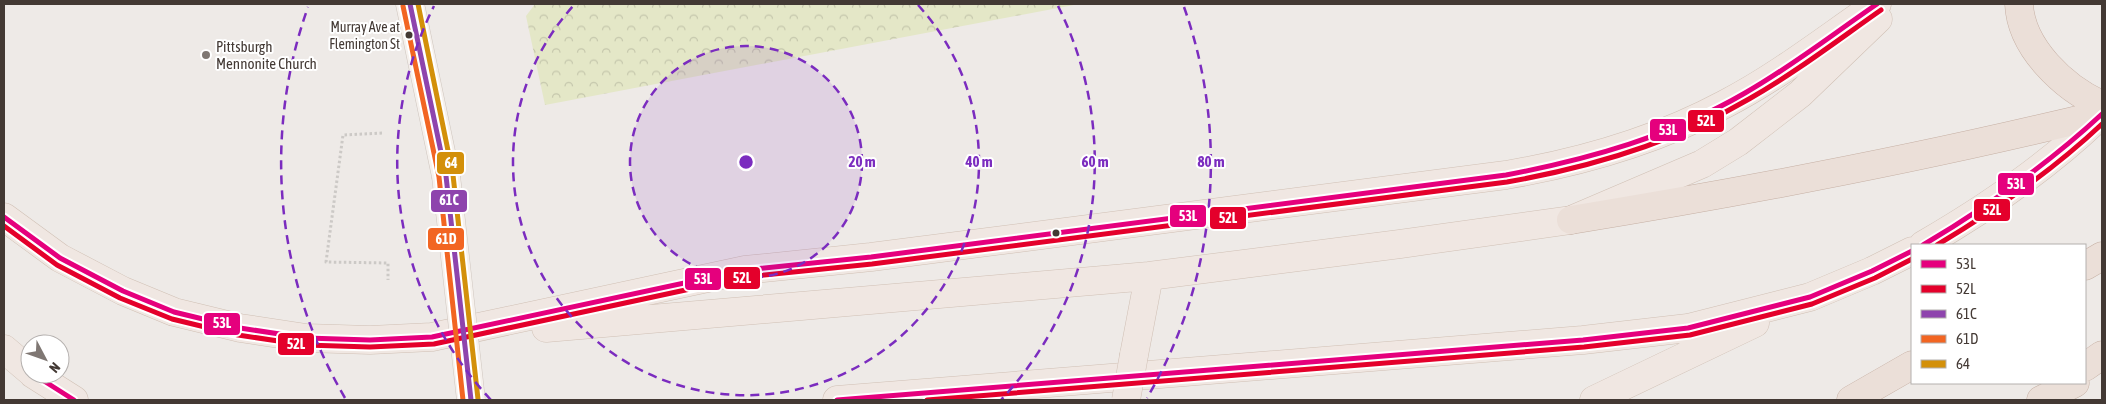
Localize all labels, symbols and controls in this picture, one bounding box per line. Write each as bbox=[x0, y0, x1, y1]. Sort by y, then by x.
place label: Murray Ave at Flemington St bbox=[329, 19, 400, 52]
marker: Murray Ave at Flemington St bbox=[404, 30, 414, 40]
place label: Pittsburgh Mennonite Church bbox=[216, 38, 317, 72]
marker: Pittsburgh Mennonite Church bbox=[200, 49, 212, 61]
line badge: 52L bbox=[1687, 109, 1725, 133]
text: 52L bbox=[1697, 113, 1716, 129]
line badge: 53L bbox=[1649, 118, 1687, 142]
text: 53L bbox=[1659, 122, 1678, 138]
line badge: 64 bbox=[436, 151, 465, 175]
centre of rings bbox=[737, 153, 755, 171]
text: 20 m bbox=[849, 153, 876, 170]
text: 40 m bbox=[965, 153, 993, 170]
text: 60 m bbox=[1082, 153, 1109, 170]
text: 80 m bbox=[1198, 153, 1225, 170]
text: 64 bbox=[444, 155, 458, 171]
line badge: 53L bbox=[1997, 172, 2035, 196]
text: 53L bbox=[2007, 176, 2026, 192]
line badge: 61C bbox=[430, 189, 468, 213]
text: 61C bbox=[439, 192, 459, 208]
line badge: 52L bbox=[1973, 198, 2011, 222]
text: 52L bbox=[1983, 202, 2002, 218]
line badge: 53L bbox=[1169, 204, 1207, 228]
line badge: 52L bbox=[1209, 206, 1247, 230]
text: 53L bbox=[1179, 208, 1198, 224]
text: 52L bbox=[1219, 210, 1238, 226]
line badge: 61D bbox=[427, 227, 465, 251]
unlabelled marker bbox=[1051, 228, 1061, 238]
text: 61D bbox=[436, 231, 457, 247]
legend bbox=[1911, 244, 2086, 384]
text: 53L bbox=[1956, 255, 1976, 272]
line badge: 52L bbox=[723, 266, 761, 290]
line badge: 53L bbox=[684, 267, 722, 291]
text: 52L bbox=[733, 270, 752, 286]
text: 53L bbox=[694, 271, 713, 287]
text: 52L bbox=[1956, 280, 1976, 297]
text: 61C bbox=[1956, 305, 1977, 322]
line badge: 53L bbox=[203, 312, 241, 336]
text: 53L bbox=[213, 315, 232, 331]
text: 61D bbox=[1956, 330, 1979, 347]
line badge: 52L bbox=[277, 332, 315, 356]
north arrow bbox=[20, 334, 70, 384]
text: 52L bbox=[287, 336, 306, 352]
text: 64 bbox=[1956, 355, 1970, 372]
text: N bbox=[46, 359, 64, 376]

